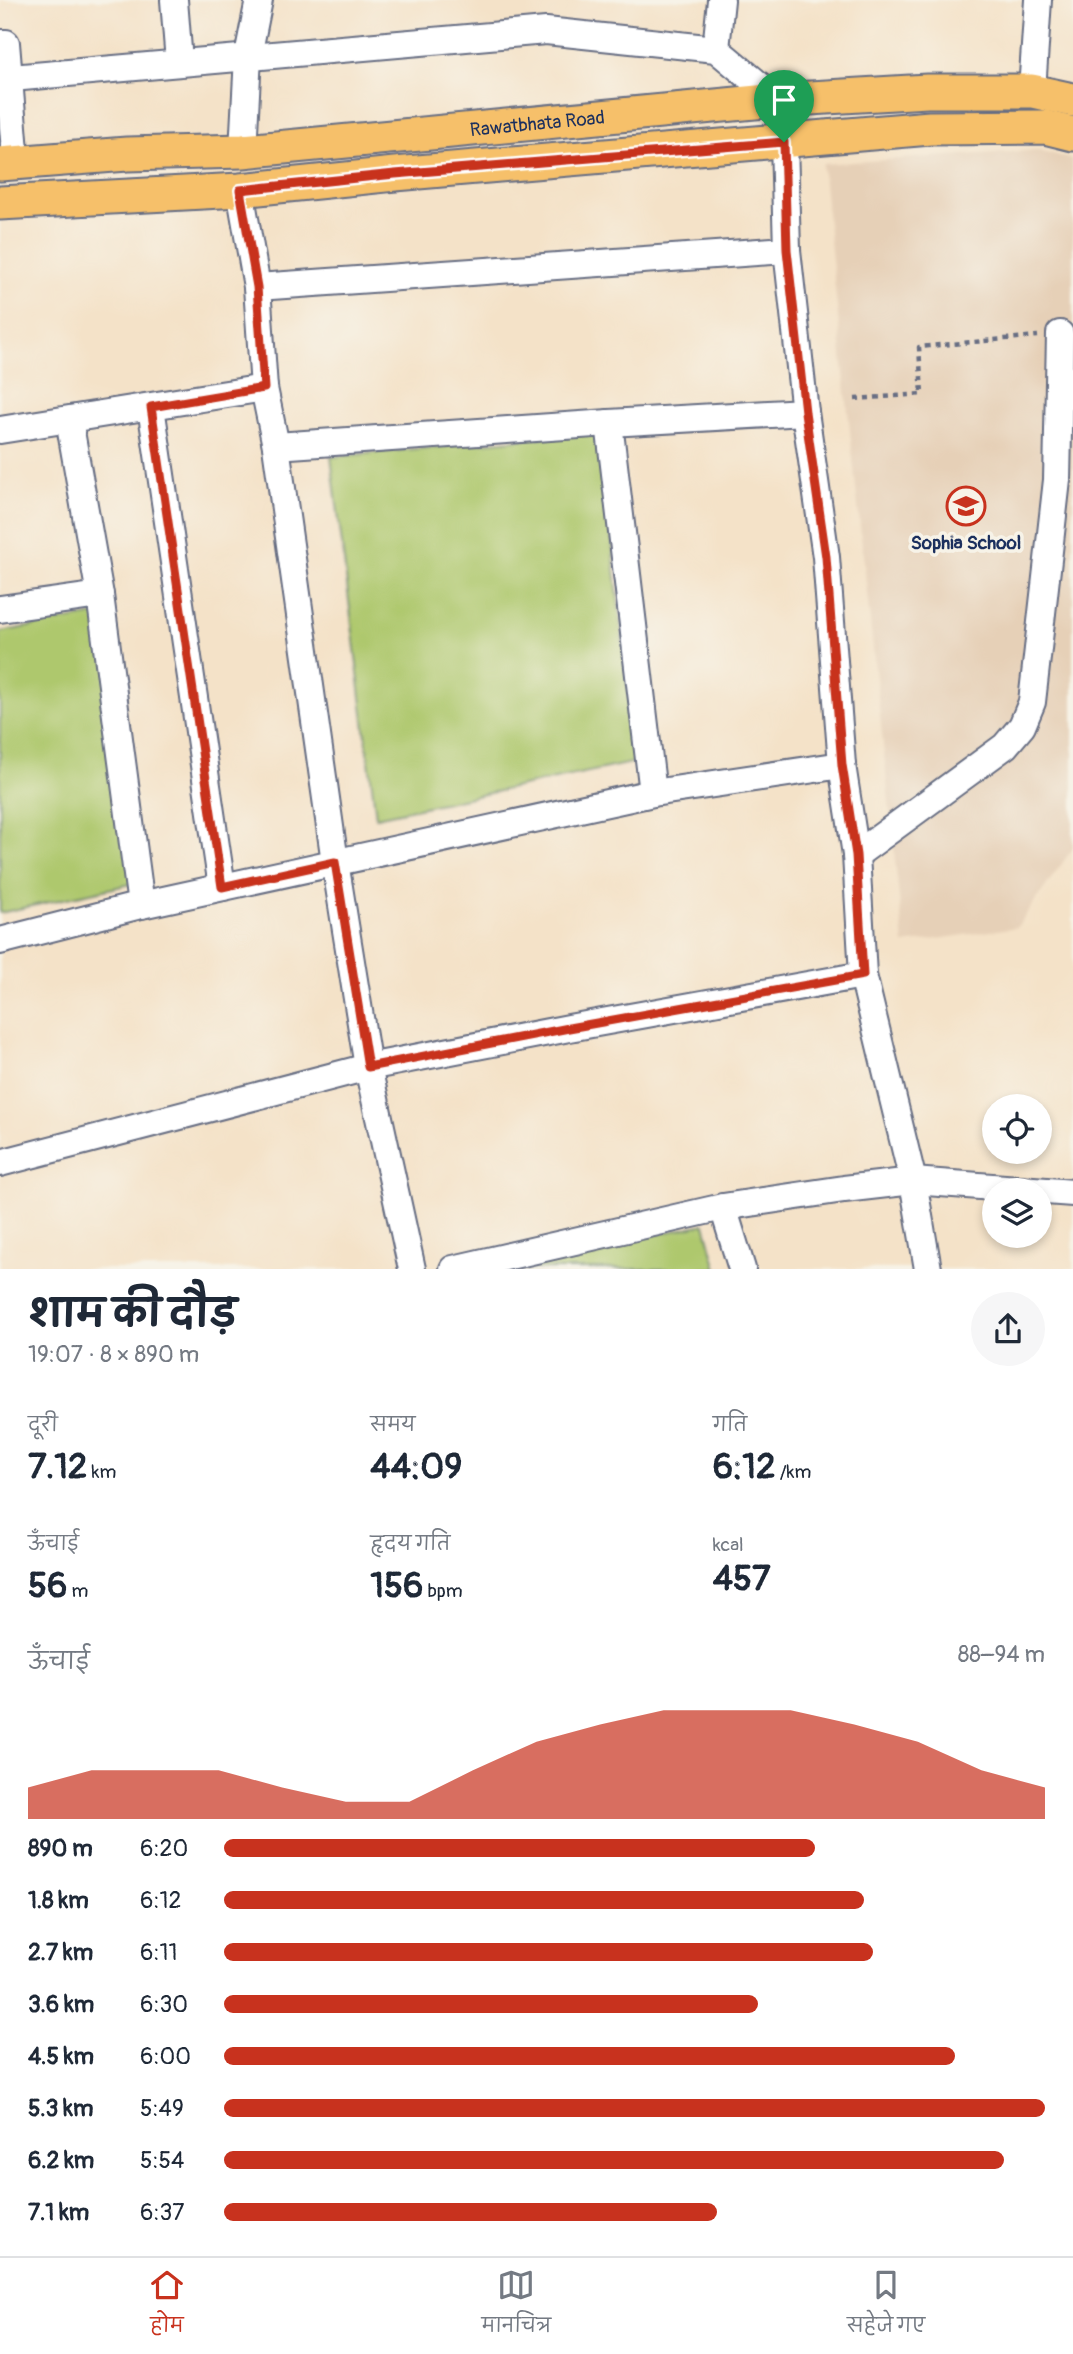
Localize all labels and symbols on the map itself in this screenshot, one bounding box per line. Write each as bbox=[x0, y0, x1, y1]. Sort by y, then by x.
pin bbox=[754, 70, 814, 142]
street label: Rawatbhata Road bbox=[469, 106, 606, 142]
school or university icon: Sophia School bbox=[945, 485, 987, 527]
place label: Sophia School bbox=[911, 531, 1021, 555]

